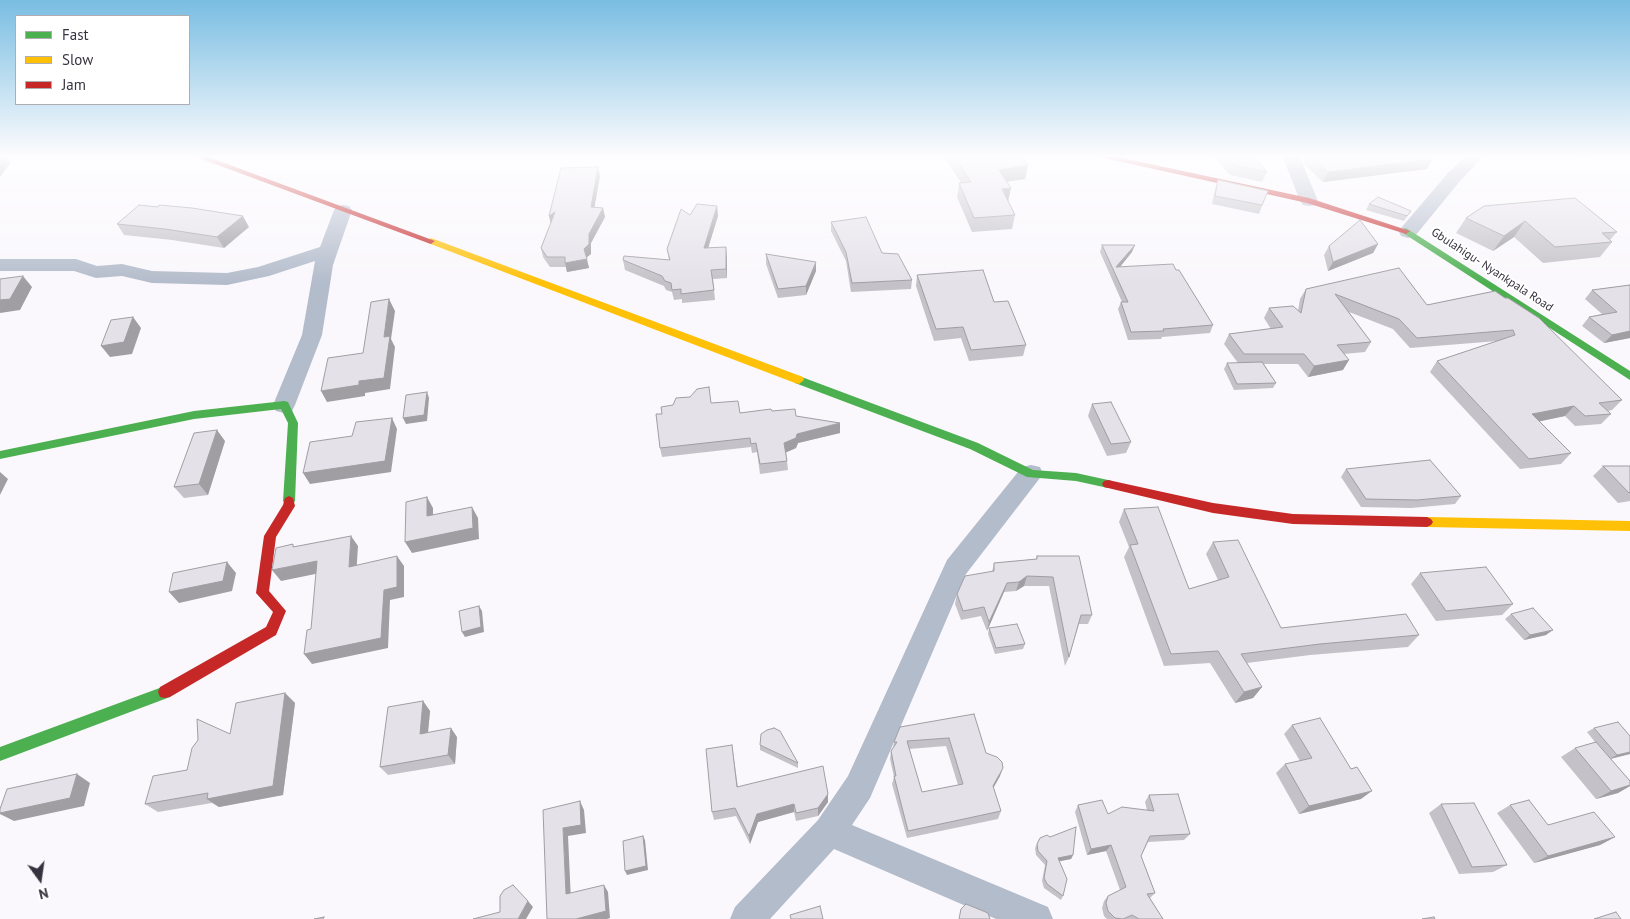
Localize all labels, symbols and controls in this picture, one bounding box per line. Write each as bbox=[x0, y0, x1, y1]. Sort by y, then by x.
legend bbox=[15, 15, 190, 105]
text: Fast bbox=[62, 25, 89, 44]
text: Slow bbox=[62, 50, 93, 69]
text: Jam bbox=[62, 75, 86, 94]
street label: Gbulahigu- Nyankpala Road bbox=[1428, 225, 1556, 315]
north arrow bbox=[15, 854, 65, 904]
text: N bbox=[37, 884, 50, 903]

